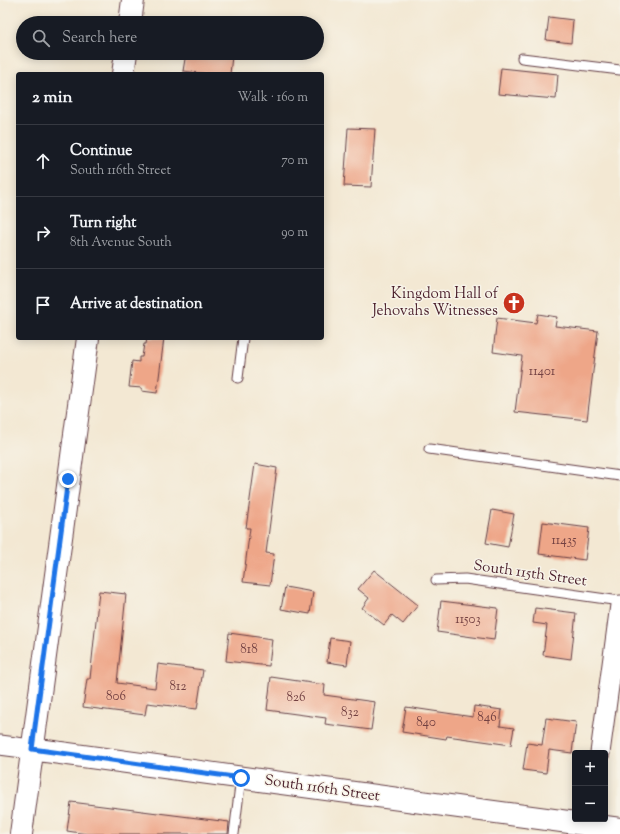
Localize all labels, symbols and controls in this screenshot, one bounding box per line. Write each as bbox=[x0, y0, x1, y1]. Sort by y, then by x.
search box bbox=[16, 16, 324, 60]
icon: search bbox=[30, 27, 52, 49]
text: Search here bbox=[62, 28, 137, 49]
text: 2 min bbox=[32, 86, 73, 110]
text: Walk · 160 m bbox=[237, 89, 308, 107]
text: Continue bbox=[70, 141, 132, 162]
icon: ahead bbox=[32, 150, 54, 172]
text: 70 m bbox=[281, 152, 308, 170]
text: South 116th Street bbox=[70, 162, 171, 180]
text: Turn right bbox=[70, 213, 136, 234]
icon: right bbox=[32, 222, 54, 244]
text: 90 m bbox=[281, 224, 308, 242]
text: 8th Avenue South bbox=[70, 234, 172, 252]
place label: Kingdom Hall of Jehovahs Witnesses bbox=[371, 284, 499, 322]
church icon: Kingdom Hall of Jehovahs Witnesses bbox=[501, 290, 527, 316]
icon: arrive bbox=[32, 294, 54, 316]
text: Arrive at destination bbox=[70, 294, 203, 315]
house number: 11401 bbox=[529, 363, 556, 381]
route end bbox=[59, 470, 77, 488]
house number: 11435 bbox=[551, 532, 577, 550]
street label: South 115th Street bbox=[472, 556, 588, 592]
house number: 11503 bbox=[455, 611, 481, 629]
house number: 818 bbox=[240, 641, 258, 659]
house number: 812 bbox=[169, 678, 187, 696]
house number: 806 bbox=[106, 688, 126, 706]
house number: 826 bbox=[287, 689, 305, 707]
house number: 832 bbox=[341, 704, 359, 722]
house number: 846 bbox=[477, 709, 497, 727]
house number: 840 bbox=[416, 714, 436, 732]
map controls bbox=[572, 750, 608, 822]
button: + bbox=[572, 750, 608, 786]
route start bbox=[232, 769, 250, 787]
street label: South 116th Street bbox=[263, 771, 381, 807]
button: − bbox=[572, 786, 608, 822]

